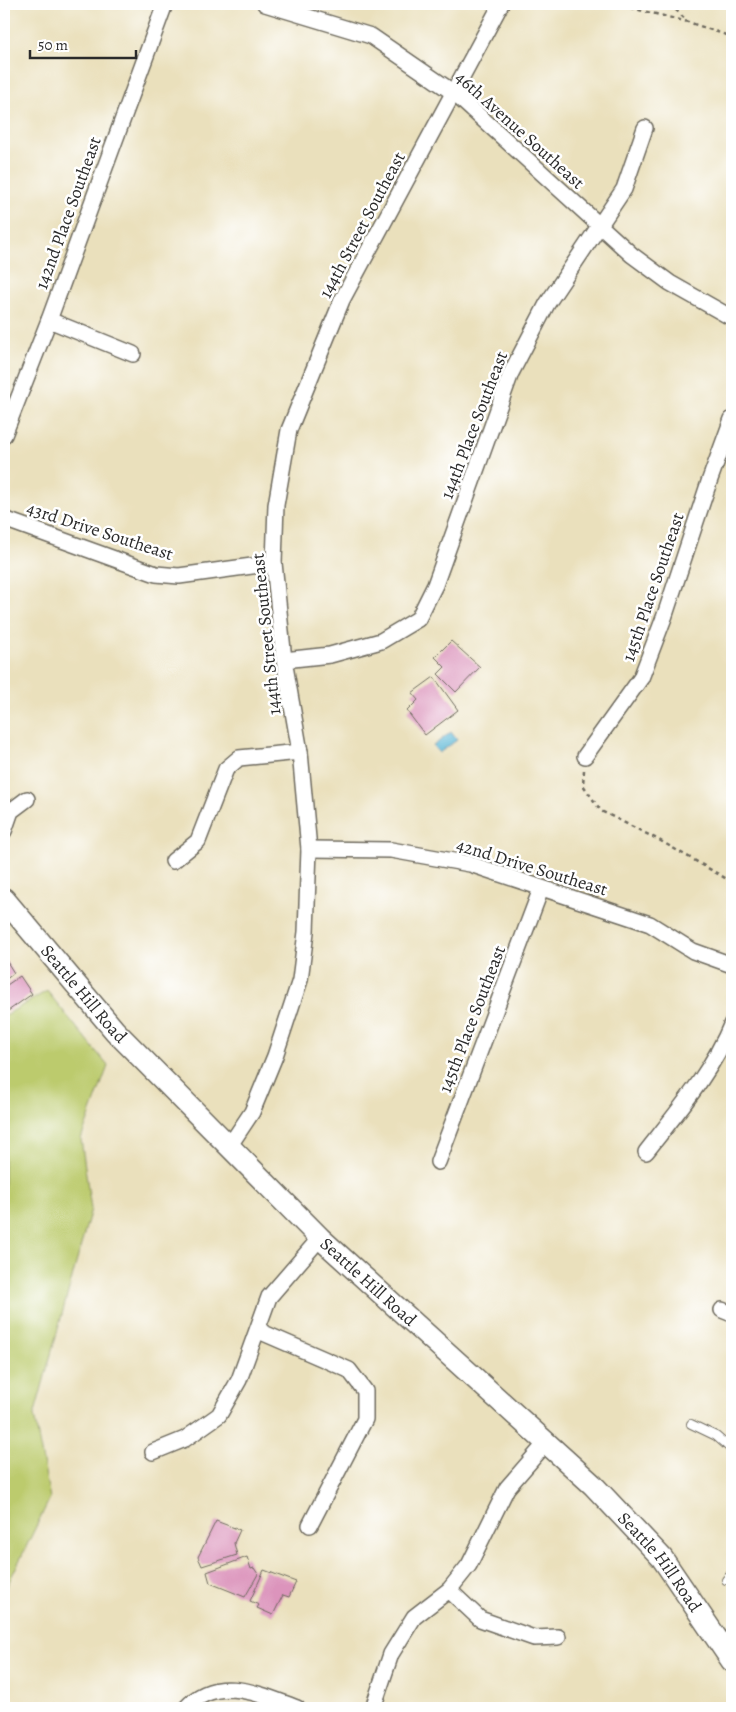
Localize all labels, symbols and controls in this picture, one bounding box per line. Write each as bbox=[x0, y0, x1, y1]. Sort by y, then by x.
scale bar bbox=[30, 28, 136, 60]
text: 50 m bbox=[38, 35, 68, 55]
street label: 46th Avenue Southeast bbox=[450, 66, 590, 194]
street label: 142nd Place Southeast bbox=[29, 133, 107, 293]
street label: 144th Street Southeast bbox=[313, 148, 411, 302]
street label: 144th Place Southeast bbox=[435, 348, 513, 502]
street label: 43rd Drive Southeast bbox=[24, 496, 176, 566]
street label: 145th Place Southeast bbox=[616, 509, 690, 665]
street label: 144th Street Southeast bbox=[246, 552, 286, 716]
street label: 42nd Drive Southeast bbox=[453, 833, 611, 901]
street label: Seattle Hill Road bbox=[35, 939, 133, 1049]
street label: 145th Place Southeast bbox=[433, 942, 511, 1096]
street label: Seattle Hill Road bbox=[315, 1232, 422, 1332]
street label: Seattle Hill Road bbox=[612, 1507, 707, 1617]

